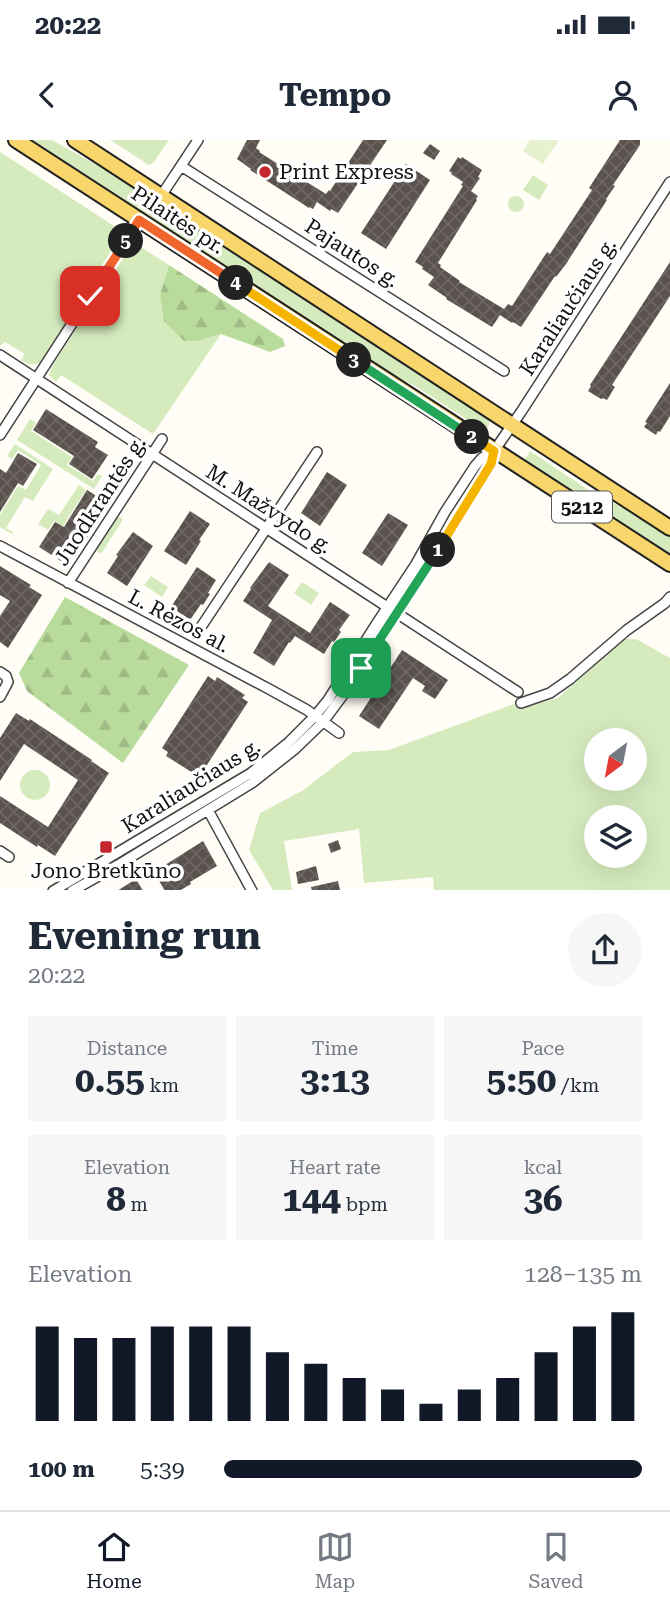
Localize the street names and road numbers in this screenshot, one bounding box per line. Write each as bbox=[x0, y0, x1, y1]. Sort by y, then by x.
street label: Pilaitės pr. bbox=[127, 181, 229, 259]
street label: Pajautos g. bbox=[300, 214, 404, 292]
street label: Karaliaučiaus g. bbox=[515, 234, 621, 380]
street label: Juodkrantės g. bbox=[49, 432, 151, 570]
street label: M. Mažvydo g. bbox=[202, 459, 336, 559]
road number: 5212 bbox=[552, 492, 612, 522]
street label: L. Rėzos al. bbox=[124, 584, 234, 658]
street label: Karaliaučiaus g. bbox=[117, 734, 265, 838]

